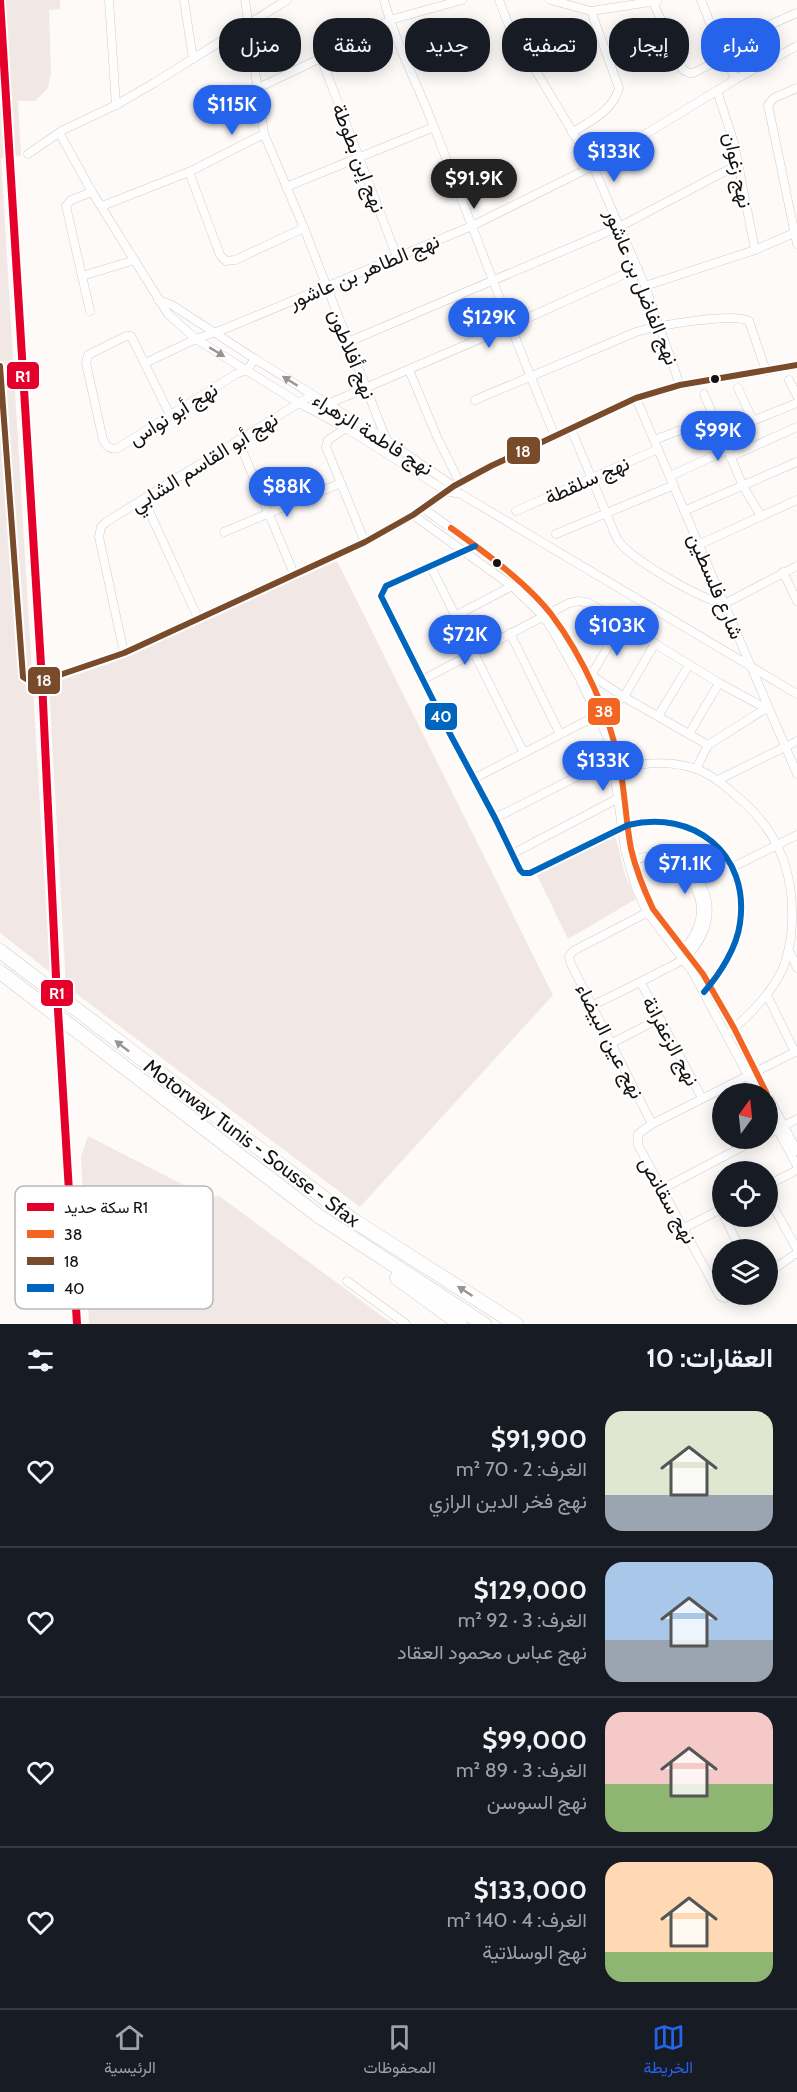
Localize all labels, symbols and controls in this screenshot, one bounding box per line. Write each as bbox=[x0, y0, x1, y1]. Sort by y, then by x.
chip: منزل bbox=[219, 18, 301, 72]
chip: شقة bbox=[313, 18, 393, 72]
chip: جديد bbox=[405, 18, 490, 72]
chip: تصفية bbox=[502, 18, 597, 72]
chip: إيجار bbox=[609, 18, 689, 72]
chip: شراء bbox=[701, 18, 780, 72]
pin: $115K bbox=[190, 85, 274, 136]
text: $115K bbox=[207, 92, 257, 116]
street label: نهج إبن بطوطة bbox=[325, 100, 391, 217]
street label: نهج زغوان bbox=[716, 130, 758, 210]
pin: $133K bbox=[572, 132, 656, 183]
text: $133K bbox=[587, 139, 641, 163]
pin: $91.9K bbox=[425, 159, 523, 210]
text: $91.9K bbox=[445, 166, 503, 190]
street label: نهج الفاضل بن عاشور bbox=[598, 205, 684, 369]
street label: نهج الطاهر بن عاشور bbox=[284, 228, 444, 316]
pin: $129K bbox=[447, 298, 531, 349]
street label: نهج أفلاطون bbox=[321, 305, 381, 403]
text: $129K bbox=[462, 305, 516, 329]
one-way arrow bbox=[209, 346, 225, 357]
line badge: R1 bbox=[6, 361, 40, 390]
text: R1 bbox=[15, 367, 31, 386]
unlabelled marker bbox=[709, 373, 721, 385]
one-way arrow bbox=[282, 376, 298, 387]
street label: نهج أبو نواس bbox=[124, 377, 223, 453]
street label: نهج فاطمة الزهراء bbox=[307, 387, 438, 482]
street label: نهج أبو القاسم الشابي bbox=[126, 407, 285, 521]
pin: $99K bbox=[682, 411, 754, 462]
text: $99K bbox=[695, 418, 741, 442]
line badge: 18 bbox=[506, 436, 541, 465]
text: 18 bbox=[515, 442, 531, 461]
street label: نهج سلقطة bbox=[541, 451, 634, 511]
pin: $88K bbox=[251, 467, 323, 518]
text: $88K bbox=[263, 474, 311, 498]
street label: شارع فلسطين bbox=[681, 529, 749, 643]
unlabelled marker bbox=[491, 557, 503, 569]
pin: $103K bbox=[575, 606, 659, 657]
text: $103K bbox=[589, 613, 645, 637]
pin: $72K bbox=[429, 615, 501, 666]
text: $72K bbox=[443, 622, 487, 646]
line badge: 18 bbox=[27, 666, 61, 695]
text: 18 bbox=[36, 671, 52, 690]
line badge: 38 bbox=[587, 697, 621, 726]
line badge: 40 bbox=[424, 702, 458, 731]
text: 38 bbox=[595, 702, 613, 721]
text: 40 bbox=[430, 707, 452, 726]
pin: $133K bbox=[561, 741, 645, 792]
text: $133K bbox=[576, 748, 630, 772]
pin: $71.1K bbox=[636, 844, 734, 895]
text: $71.1K bbox=[658, 851, 712, 875]
line badge: R1 bbox=[40, 979, 74, 1007]
street label: نهج عين البيضاء bbox=[569, 979, 649, 1104]
text: R1 bbox=[49, 984, 65, 1003]
street label: نهج الزعفرانة bbox=[636, 992, 705, 1091]
one-way arrow bbox=[115, 1040, 130, 1052]
street label: Motorway Tunis - Sousse - Sfax bbox=[139, 1054, 365, 1232]
north arrow bbox=[712, 1083, 778, 1149]
map controls bbox=[712, 1083, 778, 1305]
street label: نهج سقانص bbox=[632, 1152, 702, 1249]
button: locate bbox=[712, 1161, 778, 1227]
legend bbox=[15, 1186, 213, 1309]
text: سكة حديد R1 bbox=[64, 1198, 148, 1217]
text: 38 bbox=[64, 1225, 82, 1244]
button: layers bbox=[712, 1239, 778, 1305]
text: 18 bbox=[64, 1252, 79, 1271]
text: 40 bbox=[64, 1279, 84, 1298]
one-way arrow bbox=[457, 1286, 473, 1297]
text: العقارات: 10 bbox=[646, 1342, 773, 1374]
icon: filters bbox=[24, 1344, 57, 1377]
text: $91,900 bbox=[491, 1423, 587, 1455]
icon: home bbox=[653, 1435, 725, 1507]
icon: heart bbox=[24, 1455, 57, 1488]
text: الغرف: 2 · 70 m² bbox=[456, 1457, 587, 1481]
text: نهج فخر الدين الرازي bbox=[429, 1489, 587, 1513]
text: $129,000 bbox=[474, 1574, 587, 1606]
icon: home bbox=[653, 1586, 725, 1658]
icon: heart bbox=[24, 1606, 57, 1639]
text: الغرف: 3 · 92 m² bbox=[458, 1608, 587, 1632]
text: نهج عباس محمود العقاد bbox=[397, 1640, 587, 1664]
text: $99,000 bbox=[482, 1724, 587, 1756]
icon: home bbox=[653, 1736, 725, 1808]
icon: heart bbox=[24, 1756, 57, 1789]
text: الغرف: 3 · 89 m² bbox=[456, 1758, 587, 1782]
text: نهج السوسن bbox=[487, 1790, 587, 1814]
text: $133,000 bbox=[473, 1874, 587, 1906]
icon: home bbox=[653, 1886, 725, 1958]
icon: heart bbox=[24, 1906, 57, 1939]
text: الغرف: 4 · 140 m² bbox=[447, 1908, 587, 1932]
text: نهج الوسلاتية bbox=[482, 1940, 587, 1964]
tab: الرئيسية bbox=[104, 2021, 156, 2082]
tab: المحفوظات bbox=[364, 2021, 436, 2082]
tab: الخريطة bbox=[644, 2021, 693, 2082]

